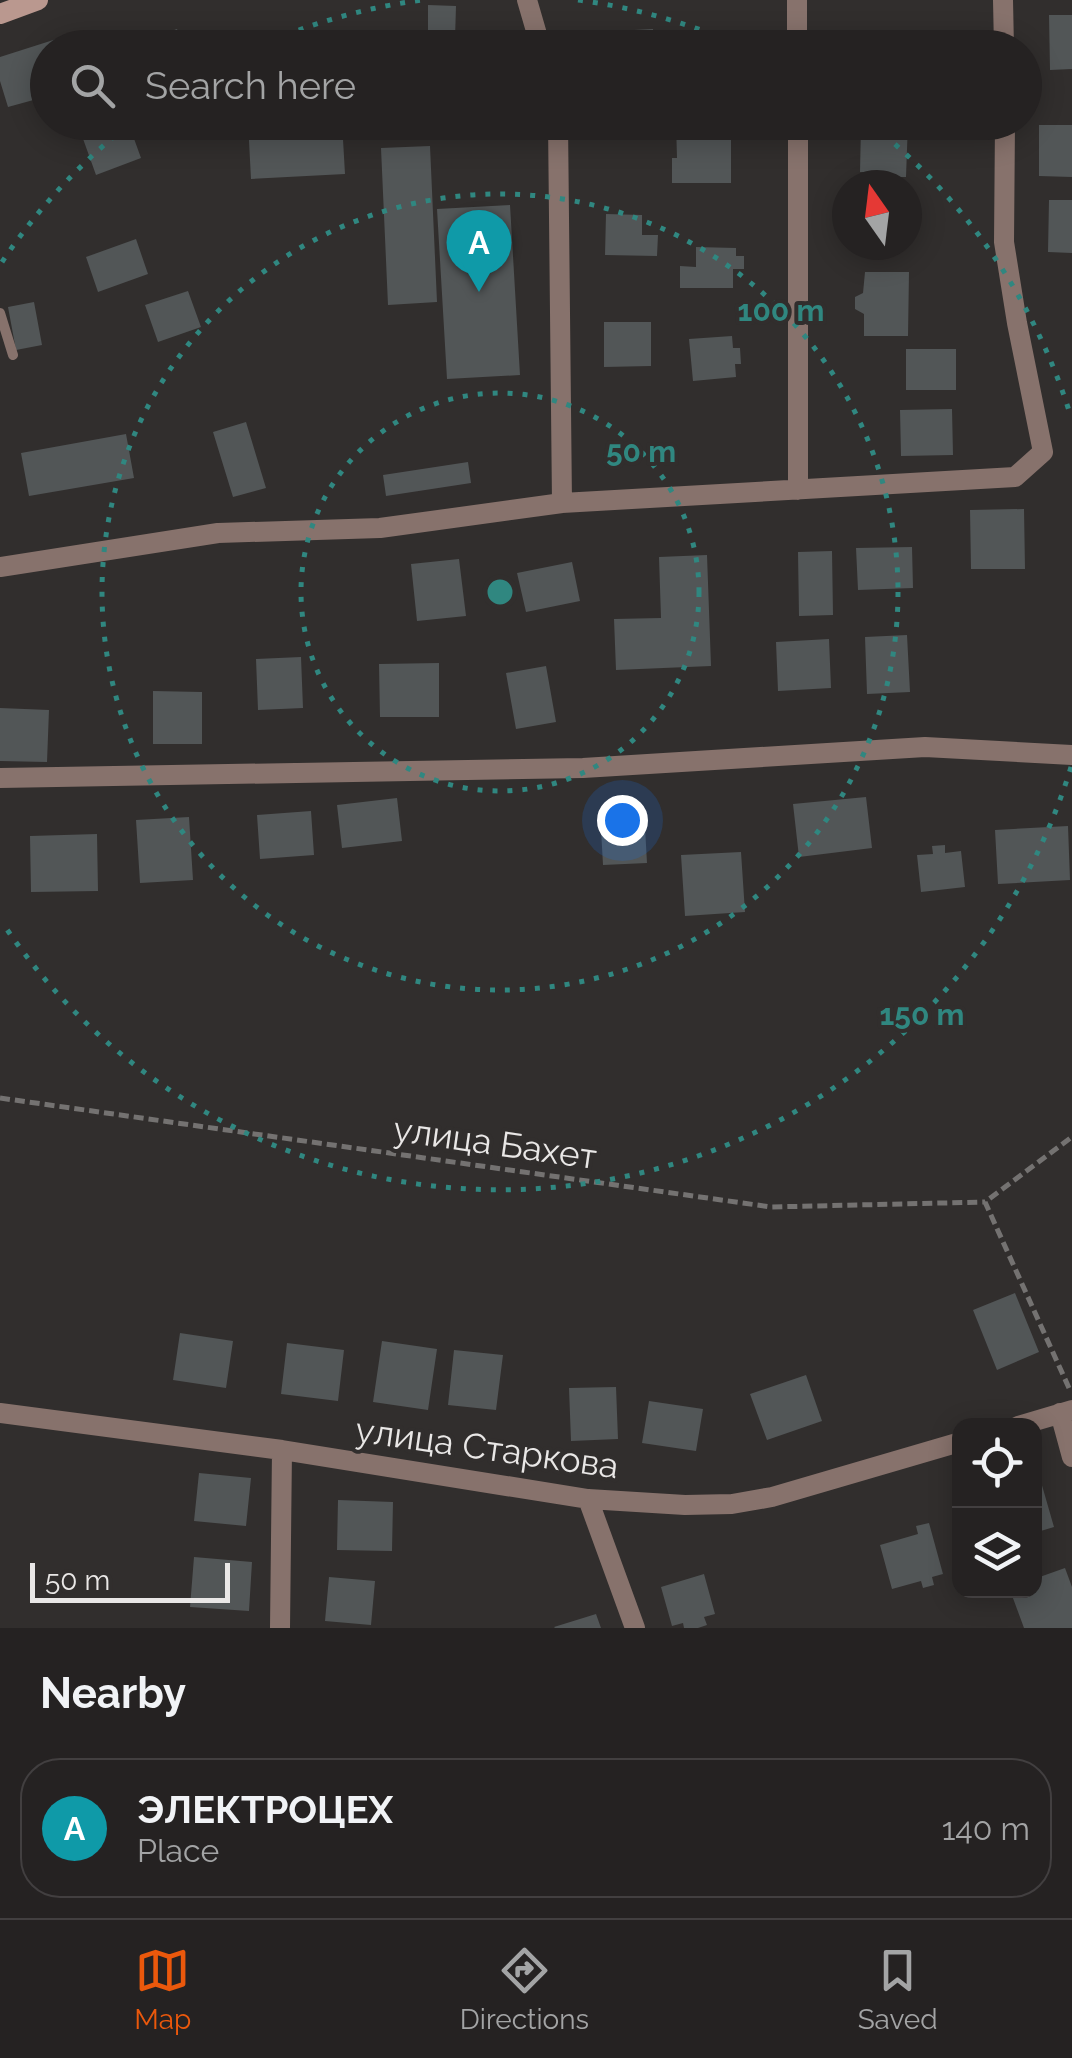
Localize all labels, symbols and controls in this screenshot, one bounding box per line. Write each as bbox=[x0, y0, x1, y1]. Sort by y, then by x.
search box bbox=[30, 30, 1042, 140]
icon: search bbox=[65, 58, 120, 113]
text: Search here bbox=[145, 63, 356, 108]
north arrow bbox=[832, 170, 922, 260]
pin: A bbox=[446, 210, 512, 292]
text: 100 m bbox=[738, 293, 824, 328]
text: 50 m bbox=[606, 434, 676, 469]
centre of rings bbox=[482, 574, 518, 610]
your location bbox=[597, 795, 648, 846]
text: 150 m bbox=[880, 997, 965, 1032]
street label: улица Бахет bbox=[391, 1108, 600, 1177]
street label: улица Старкова bbox=[353, 1409, 621, 1486]
map controls bbox=[952, 1418, 1042, 1598]
button: locate bbox=[952, 1418, 1042, 1508]
button: layers bbox=[952, 1508, 1042, 1598]
scale bar bbox=[30, 1558, 230, 1602]
text: 50 m bbox=[45, 1564, 110, 1597]
text: Nearby bbox=[40, 1669, 186, 1718]
text: ЭЛЕКТРОЦЕХ bbox=[137, 1787, 393, 1832]
text: A bbox=[64, 1810, 85, 1847]
text: 140 m bbox=[942, 1810, 1030, 1847]
text: Place bbox=[137, 1832, 219, 1869]
tab: Map bbox=[134, 1943, 191, 2036]
tab: Directions bbox=[460, 1943, 589, 2036]
tab: Saved bbox=[858, 1943, 938, 2036]

